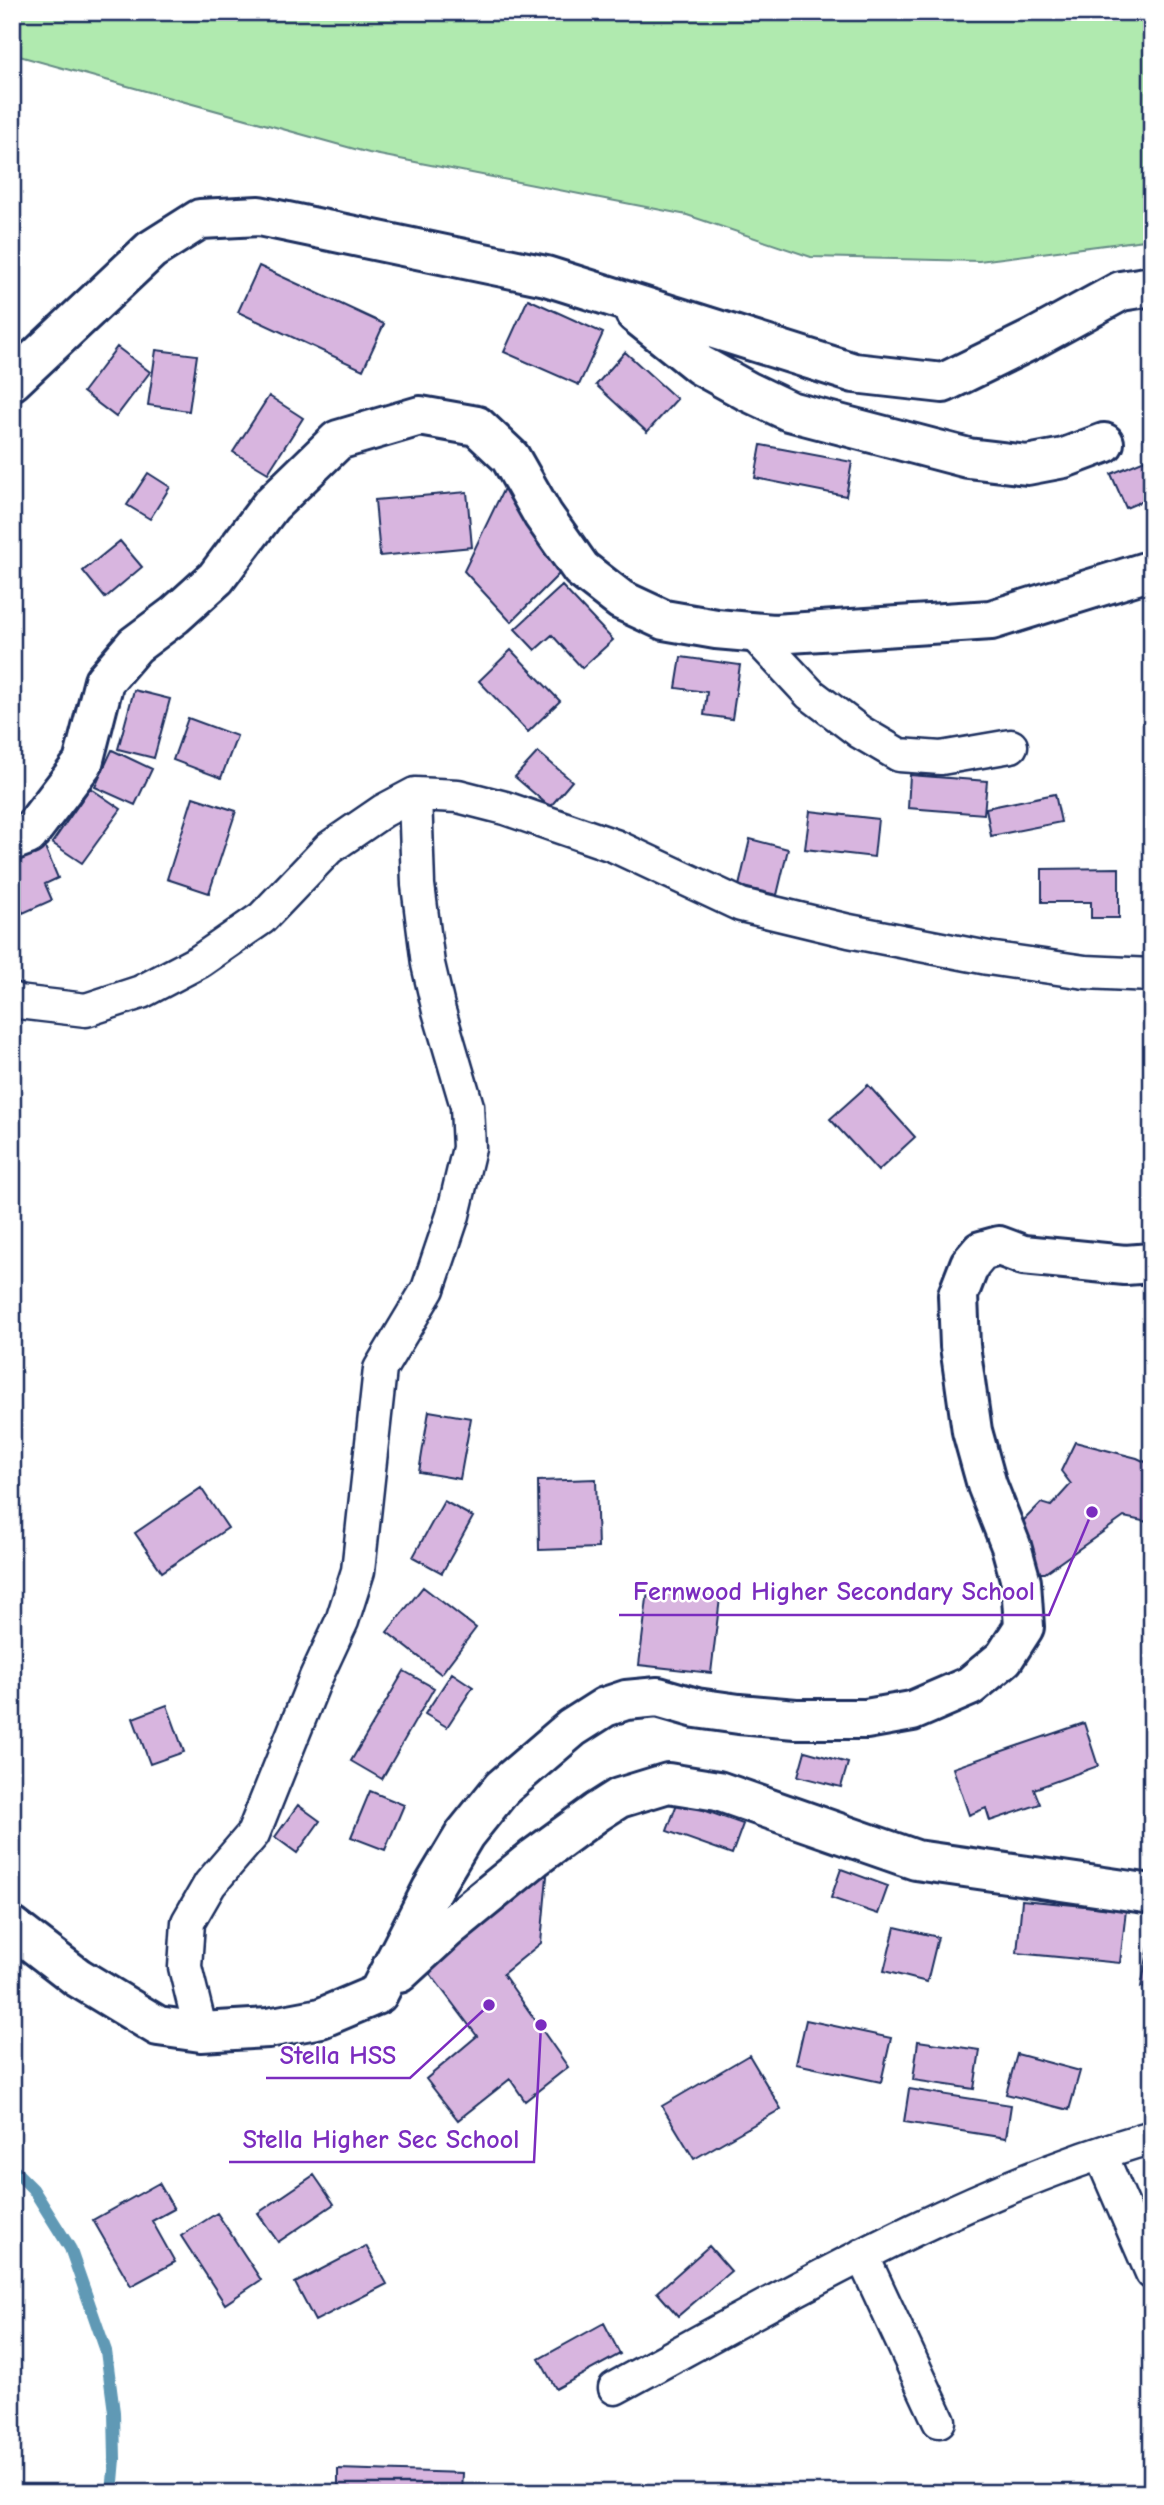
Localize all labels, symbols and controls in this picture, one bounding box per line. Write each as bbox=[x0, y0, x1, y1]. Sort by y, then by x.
callout: Fernwood Higher Secondary School bbox=[619, 1568, 1049, 1615]
text: Fernwood Higher Secondary School bbox=[633, 1577, 1035, 1607]
callout: Stella HSS bbox=[266, 2031, 410, 2078]
text: Stella HSS bbox=[280, 2041, 396, 2071]
callout: Stella Higher Sec School bbox=[229, 2115, 534, 2162]
text: Stella Higher Sec School bbox=[243, 2125, 519, 2155]

